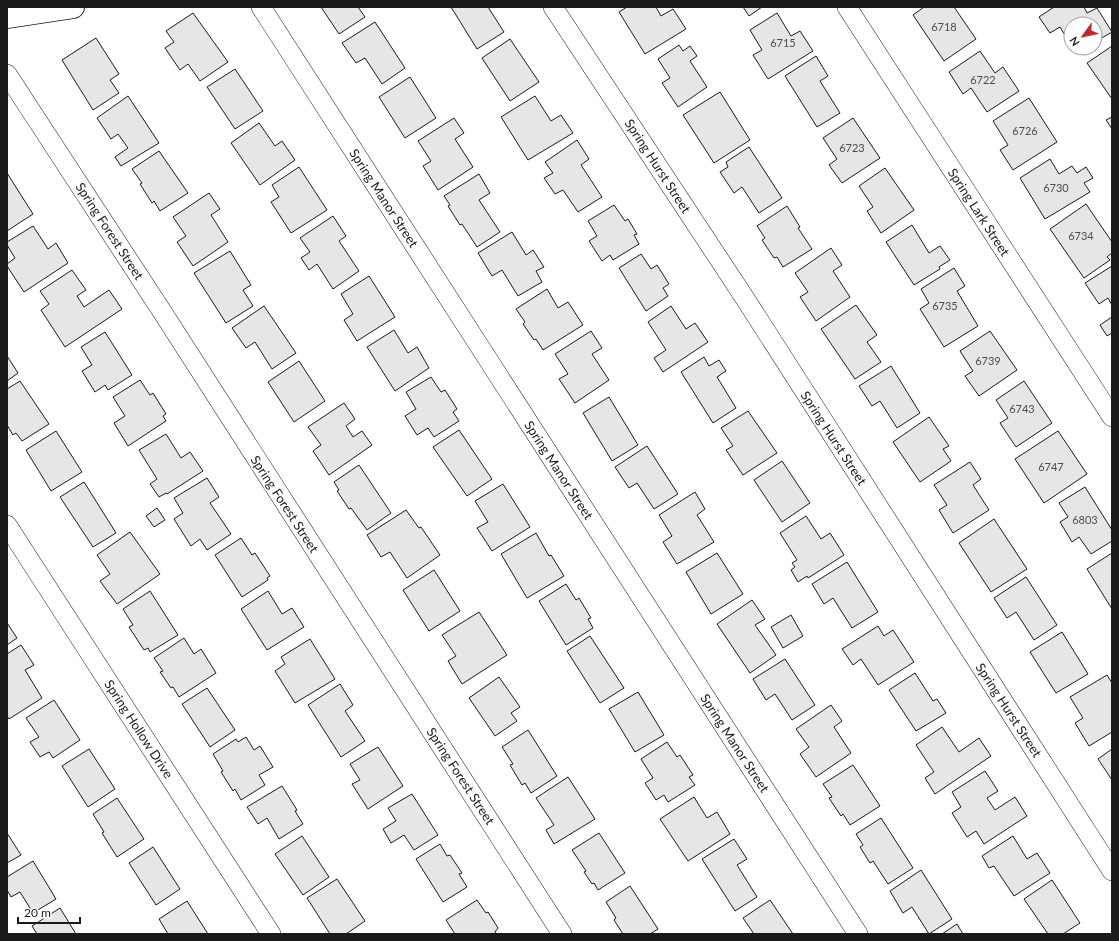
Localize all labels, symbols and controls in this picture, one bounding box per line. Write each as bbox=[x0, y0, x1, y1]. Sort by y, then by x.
north arrow bbox=[1063, 16, 1103, 56]
house number: 6718 bbox=[931, 20, 957, 33]
text: N bbox=[1066, 35, 1082, 49]
house number: 6715 bbox=[770, 36, 796, 49]
house number: 6722 bbox=[970, 73, 996, 86]
street label: Spring Hurst Street bbox=[622, 116, 695, 216]
house number: 6726 bbox=[1012, 124, 1038, 137]
house number: 6723 bbox=[839, 141, 865, 154]
street label: Spring Manor Street bbox=[346, 146, 422, 251]
street label: Spring Lark Street bbox=[945, 165, 1014, 259]
street label: Spring Forest Street bbox=[73, 179, 148, 283]
house number: 6730 bbox=[1043, 181, 1069, 194]
house number: 6734 bbox=[1068, 229, 1094, 242]
house number: 6735 bbox=[932, 299, 958, 312]
house number: 6739 bbox=[975, 354, 1001, 367]
street label: Spring Hurst Street bbox=[798, 388, 871, 488]
house number: 6743 bbox=[1009, 402, 1035, 415]
street label: Spring Manor Street bbox=[521, 418, 597, 523]
street label: Spring Forest Street bbox=[248, 452, 323, 556]
house number: 6747 bbox=[1038, 460, 1064, 473]
house number: 6803 bbox=[1072, 513, 1098, 526]
street label: Spring Hurst Street bbox=[973, 660, 1046, 760]
street label: Spring Hollow Drive bbox=[101, 677, 177, 781]
street label: Spring Manor Street bbox=[697, 691, 773, 796]
street label: Spring Forest Street bbox=[424, 724, 499, 828]
scale bar bbox=[18, 899, 80, 925]
text: 20 m bbox=[24, 905, 51, 920]

